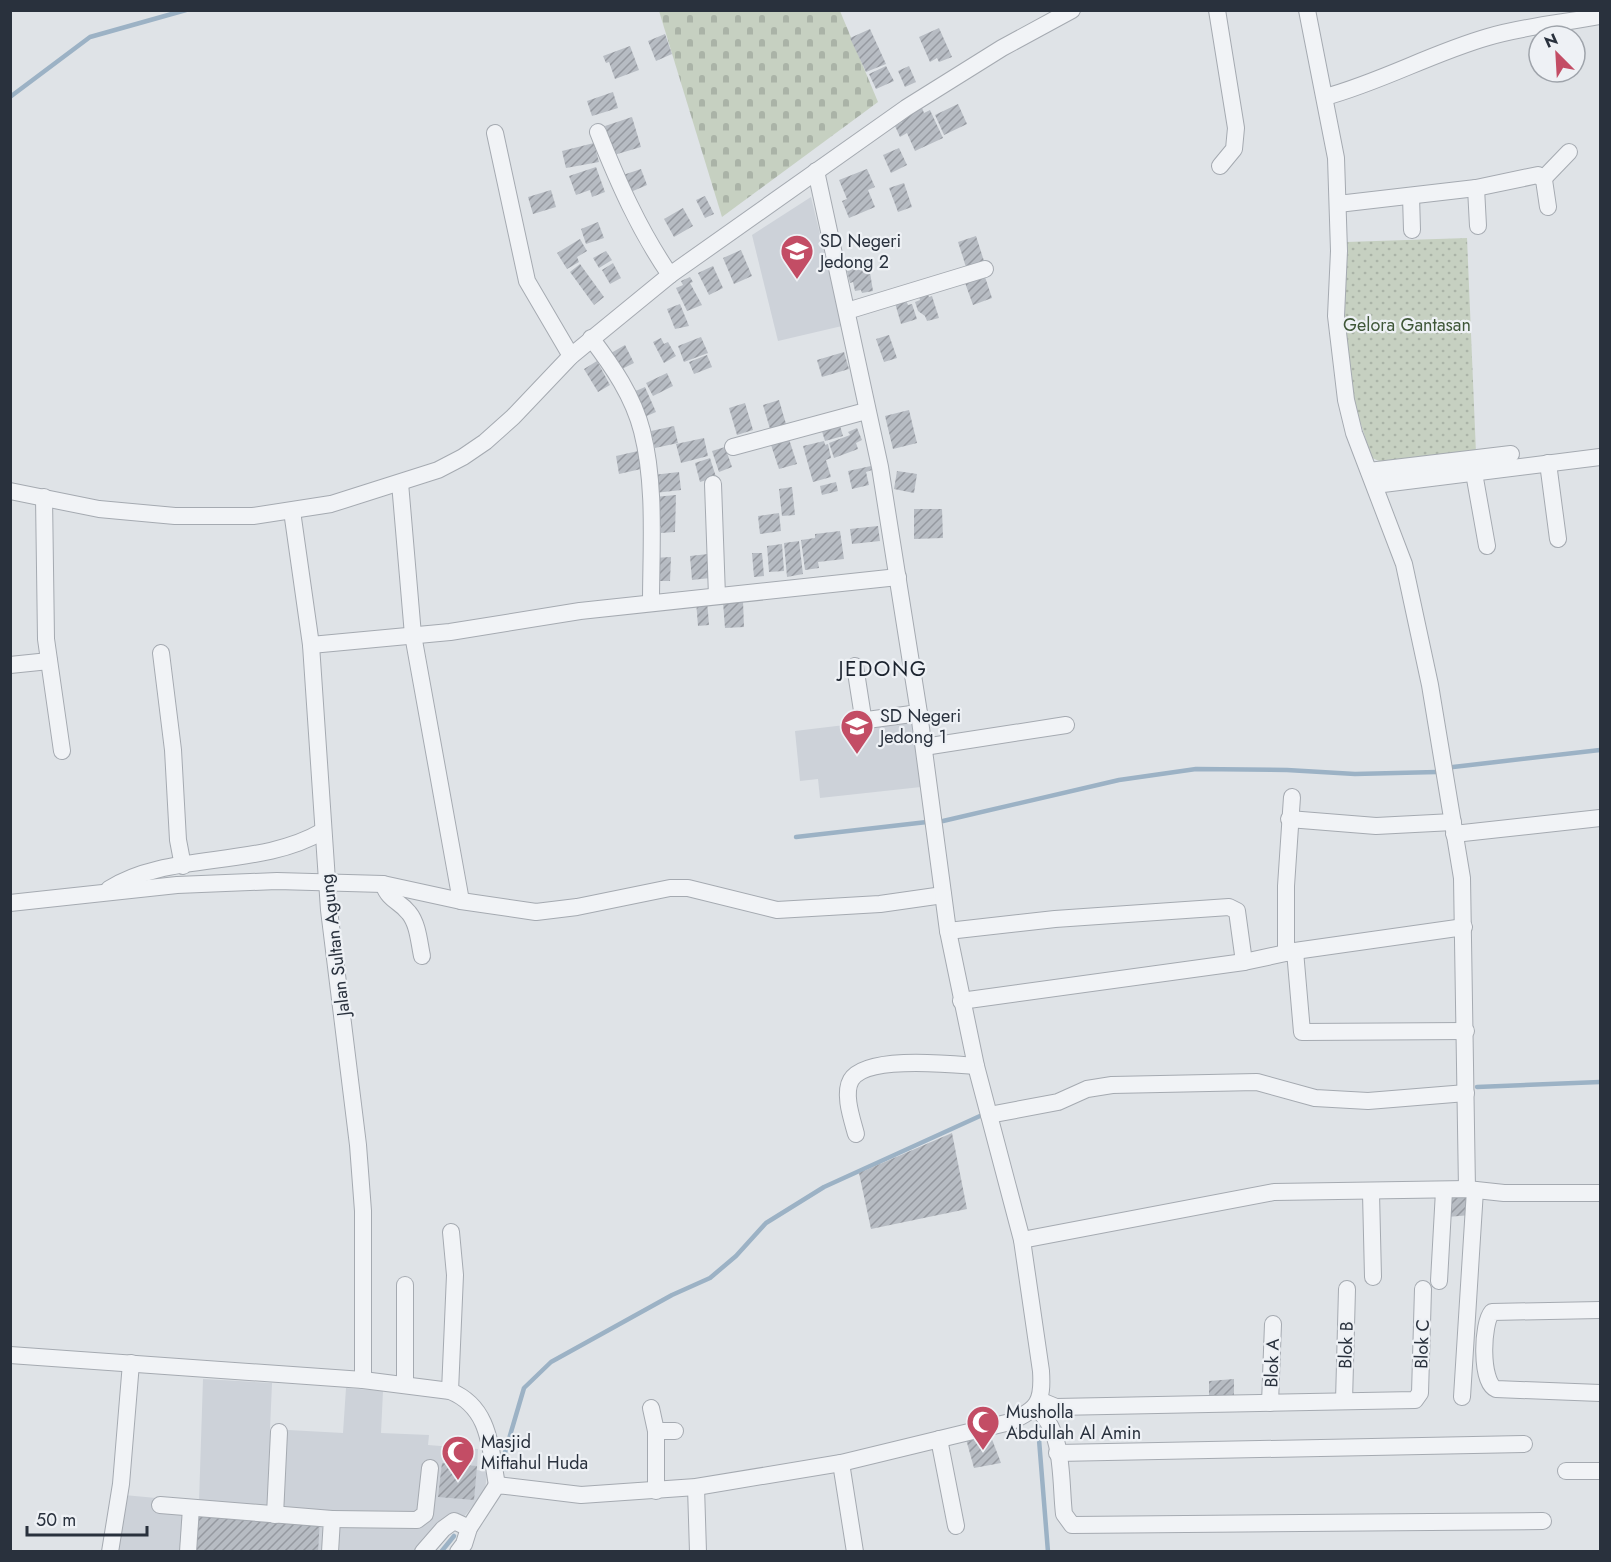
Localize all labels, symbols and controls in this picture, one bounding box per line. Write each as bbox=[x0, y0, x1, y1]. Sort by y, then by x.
north arrow bbox=[1527, 24, 1587, 84]
text: N bbox=[1541, 28, 1562, 54]
place label: SD Negeri Jedong 2 bbox=[818, 228, 901, 275]
school or university icon: SD Negeri Jedong 2 bbox=[779, 233, 815, 280]
park label: Gelora Gantasan bbox=[1343, 312, 1471, 338]
district label: JEDONG bbox=[835, 654, 928, 684]
place label: SD Negeri Jedong 1 bbox=[878, 703, 961, 750]
school or university icon: SD Negeri Jedong 1 bbox=[839, 708, 875, 755]
street label: Jalan Sultan Agung bbox=[313, 872, 357, 1020]
street label: Blok C bbox=[1408, 1319, 1436, 1369]
street label: Blok B bbox=[1332, 1321, 1360, 1369]
street label: Blok A bbox=[1258, 1338, 1286, 1388]
place label: Musholla Abdullah Al Amin bbox=[1006, 1399, 1141, 1446]
mosque icon: Musholla Abdullah Al Amin bbox=[965, 1404, 1001, 1451]
place label: Masjid Miftahul Huda bbox=[481, 1429, 588, 1476]
mosque icon: Masjid Miftahul Huda bbox=[440, 1434, 476, 1481]
scale bar bbox=[27, 1499, 147, 1537]
text: 50 m bbox=[36, 1507, 76, 1533]

